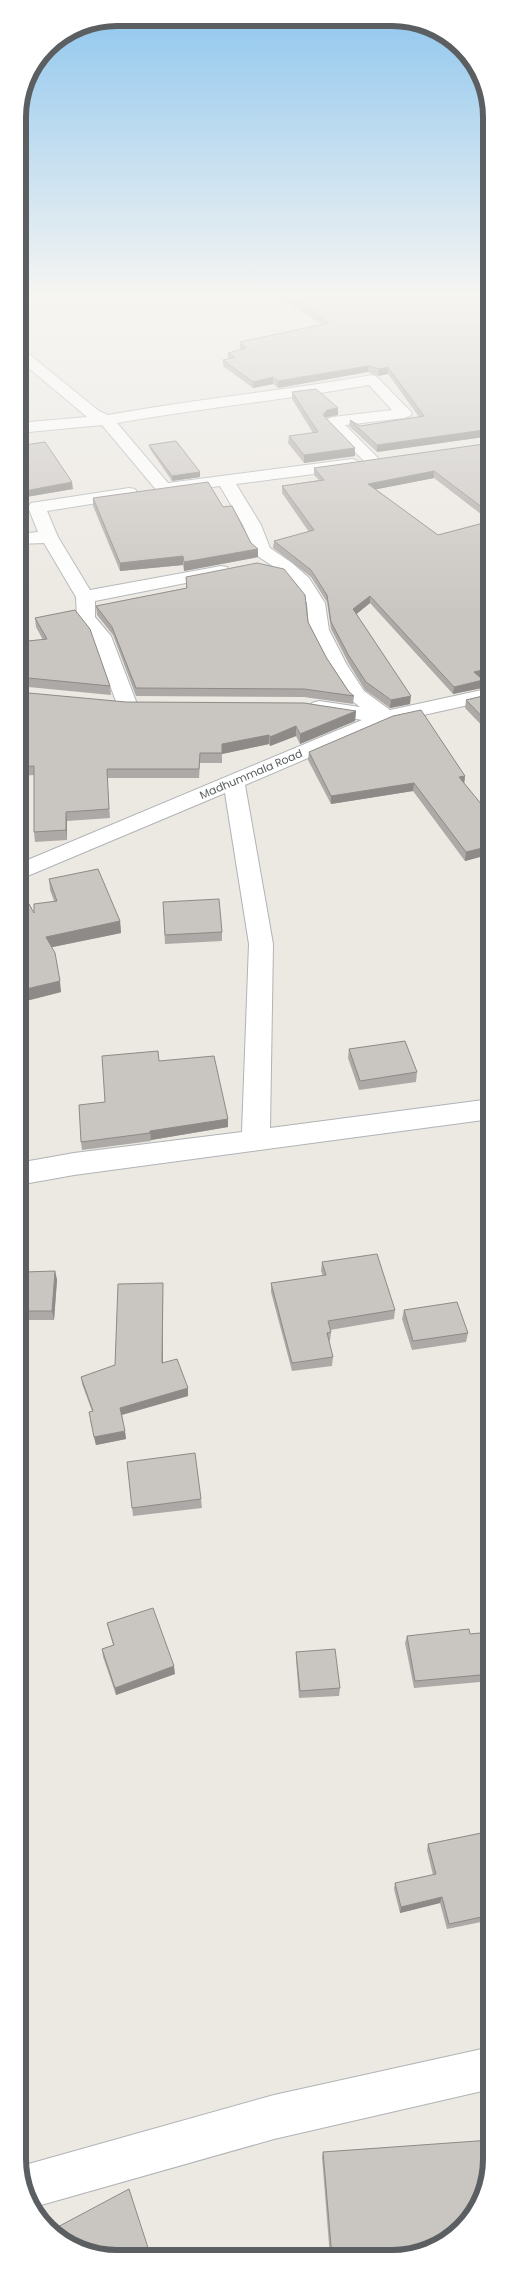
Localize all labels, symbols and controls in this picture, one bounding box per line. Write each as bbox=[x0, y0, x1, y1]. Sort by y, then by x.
street label: Madhummala Road bbox=[197, 745, 305, 803]

